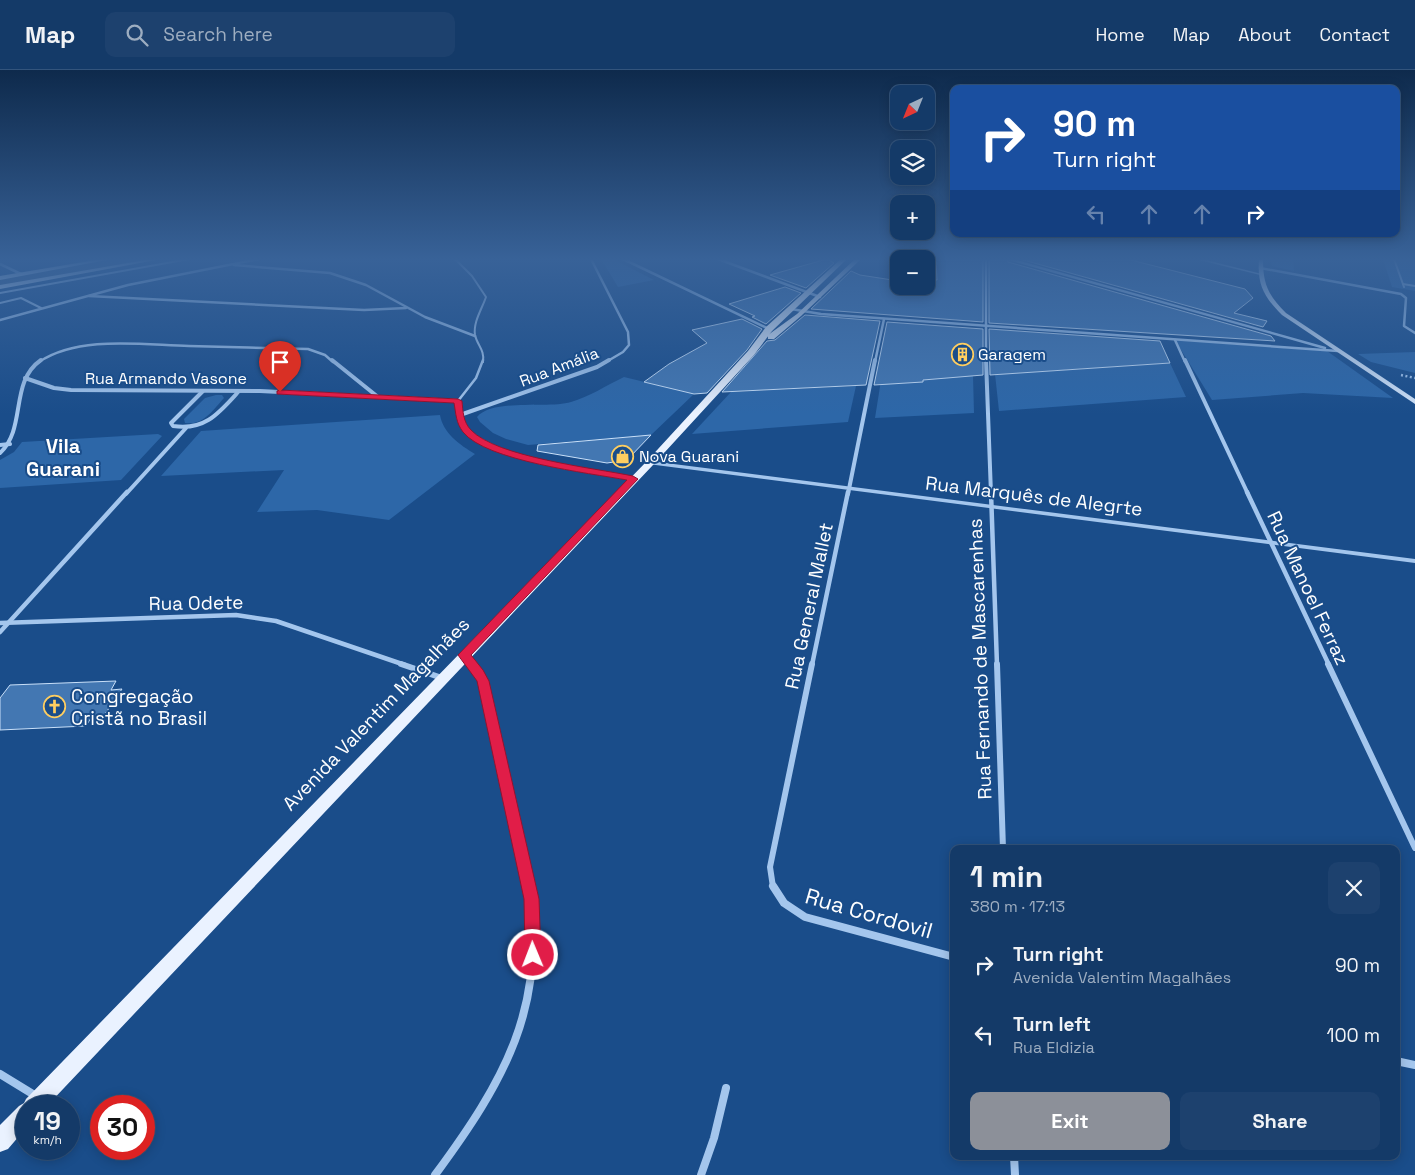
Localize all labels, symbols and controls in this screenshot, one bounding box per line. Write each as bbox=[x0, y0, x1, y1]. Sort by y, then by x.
search box bbox=[105, 12, 455, 57]
text: Map bbox=[25, 19, 75, 50]
icon: search bbox=[123, 21, 151, 49]
text: Search here bbox=[163, 22, 273, 47]
text: Home bbox=[1096, 23, 1145, 46]
text: Map bbox=[1173, 23, 1210, 46]
text: About bbox=[1238, 23, 1292, 46]
text: Contact bbox=[1320, 23, 1390, 46]
north arrow bbox=[890, 85, 935, 130]
map controls bbox=[890, 85, 935, 295]
text: 90 m bbox=[1053, 102, 1136, 146]
icon: right bbox=[970, 105, 1035, 170]
button: layers bbox=[890, 140, 935, 185]
text: Turn right bbox=[1053, 145, 1156, 173]
button: + bbox=[890, 195, 935, 240]
icon: left bbox=[1082, 200, 1110, 228]
icon: ahead bbox=[1135, 200, 1163, 228]
icon: ahead bbox=[1188, 200, 1216, 228]
icon: right bbox=[1241, 200, 1269, 228]
button: − bbox=[890, 250, 935, 295]
pin bbox=[259, 341, 301, 392]
street label: Rua Amália bbox=[516, 342, 602, 392]
building icon: Garagem bbox=[950, 342, 974, 366]
place label: Garagem bbox=[978, 344, 1046, 365]
icon: arrive bbox=[266, 348, 294, 376]
street label: Rua Armando Vasone bbox=[85, 368, 247, 389]
district label: Vila Guarani bbox=[26, 433, 100, 482]
shop icon: Nova Guarani bbox=[611, 444, 635, 468]
place label: Nova Guarani bbox=[639, 446, 739, 467]
street label: Rua Marquês de Alegrte bbox=[924, 470, 1144, 522]
street label: Rua Manoel Ferraz bbox=[1261, 507, 1355, 669]
street label: Rua Fernando de Mascarenhas bbox=[963, 518, 997, 800]
street label: Rua General Mallet bbox=[779, 520, 839, 692]
street label: Rua Odete bbox=[148, 590, 244, 616]
street label: Avenida Valentim Magalhães bbox=[277, 612, 475, 816]
place label: Congregação Cristã no Brasil bbox=[71, 684, 207, 731]
church icon: Congregação Cristã no Brasil bbox=[43, 695, 67, 719]
text: 1 min bbox=[970, 857, 1043, 896]
button: close bbox=[1328, 862, 1380, 914]
street label: Rua Cordovil bbox=[802, 881, 936, 945]
text: 380 m · 17:13 bbox=[970, 896, 1065, 917]
position arrow bbox=[506, 928, 558, 980]
text: Turn right bbox=[1013, 942, 1103, 967]
icon: right bbox=[970, 951, 998, 979]
text: 90 m bbox=[1335, 953, 1380, 978]
text: Avenida Valentim Magalhães bbox=[1013, 967, 1231, 988]
text: Turn left bbox=[1013, 1012, 1091, 1037]
icon: left bbox=[970, 1021, 998, 1049]
text: 100 m bbox=[1326, 1023, 1380, 1048]
text: Rua Eldizia bbox=[1013, 1037, 1095, 1058]
button: Exit bbox=[970, 1092, 1170, 1150]
button: Share bbox=[1180, 1092, 1380, 1150]
speed limit sign: 30 bbox=[90, 1095, 155, 1160]
text: 19 bbox=[34, 1105, 61, 1137]
text: km/h bbox=[33, 1132, 62, 1148]

